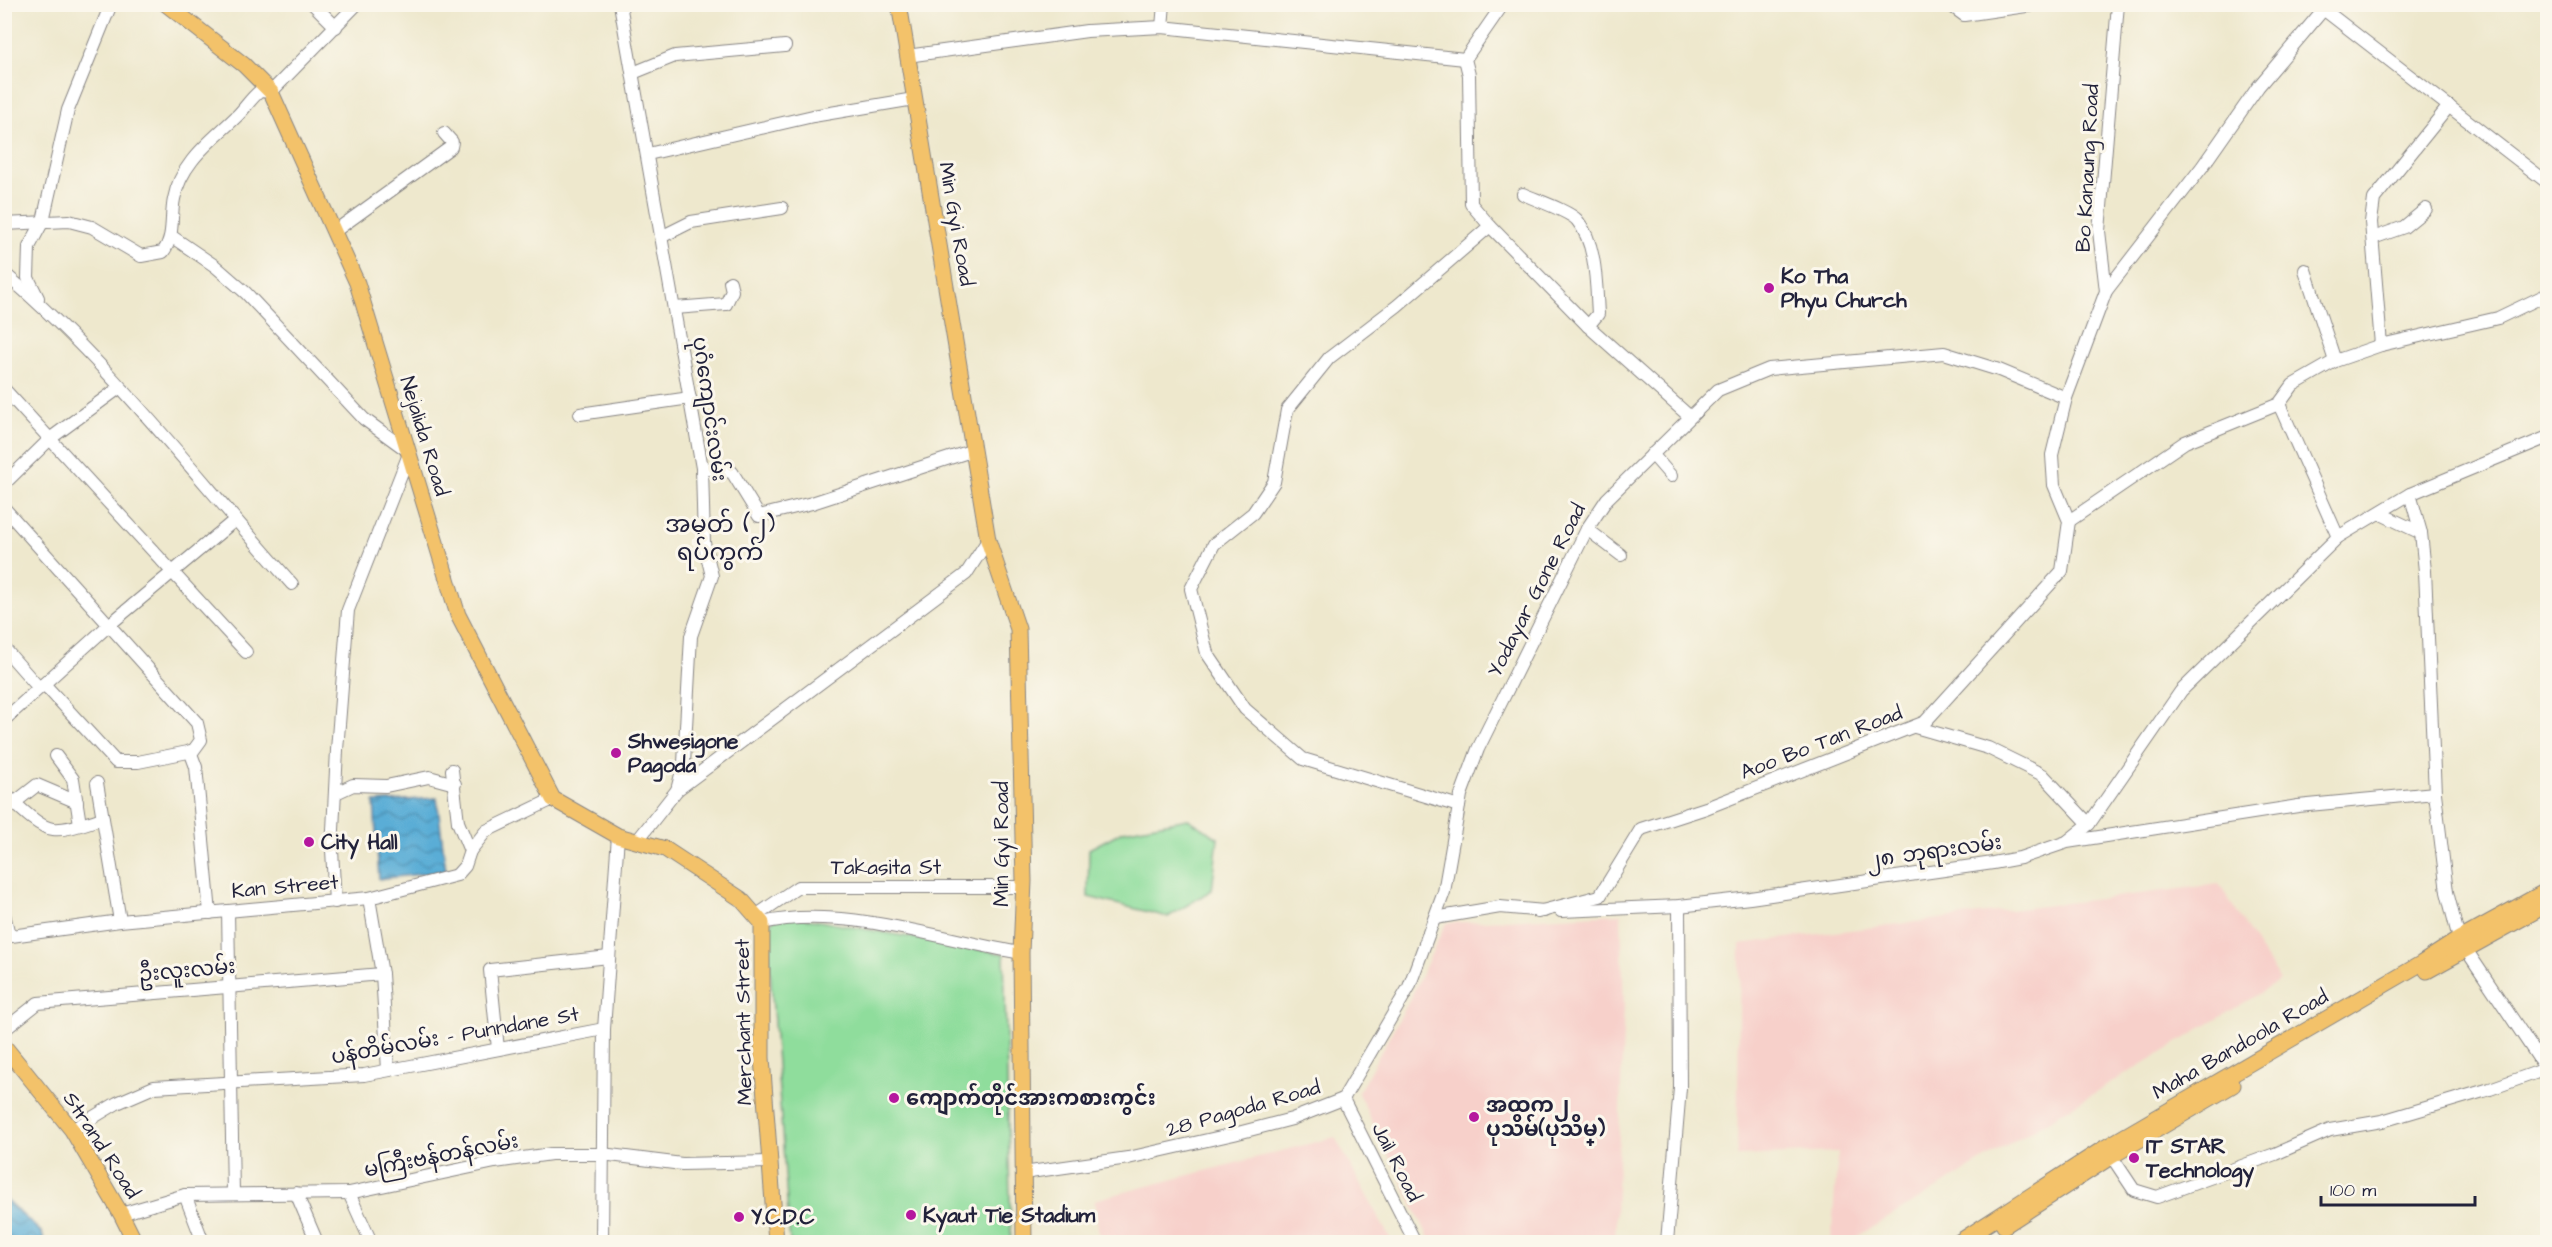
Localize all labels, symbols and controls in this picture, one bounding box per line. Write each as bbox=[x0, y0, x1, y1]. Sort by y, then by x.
street label: Bo Kanaung Road bbox=[2069, 83, 2108, 253]
street label: Min Gyi Road bbox=[929, 160, 982, 289]
place label: Ko Tha Phyu Church bbox=[1781, 262, 1907, 318]
marker: Ko Tha Phyu Church bbox=[1762, 281, 1776, 295]
street label: ပုဂံကျောင်းလမ်း bbox=[682, 335, 736, 484]
street label: Nejalida Road bbox=[393, 373, 457, 500]
street label: Yodayar Gone Road bbox=[1480, 498, 1595, 683]
district label: အမှတ် (၂) ရပ်ကွက် bbox=[665, 508, 775, 571]
street label: Aoo Bo Tan Road bbox=[1736, 698, 1907, 787]
place label: Shwesigone Pagoda bbox=[627, 727, 739, 782]
marker: Shwesigone Pagoda bbox=[609, 746, 623, 760]
street label: Min Gyi Road bbox=[987, 781, 1018, 907]
street label: ၂၈ ဘုရားလမ်း bbox=[1864, 826, 2004, 877]
place label: City Hall bbox=[321, 828, 398, 860]
marker: City Hall bbox=[302, 835, 316, 849]
street label: Takasita St bbox=[831, 853, 942, 882]
street label: Kan Street bbox=[230, 867, 340, 906]
street label: Merchant Street bbox=[728, 938, 759, 1106]
street label: ဦးလူးလမ်း bbox=[137, 950, 237, 991]
street label: Maha Bandoola Road bbox=[2147, 982, 2334, 1107]
street label: ပန်တိမ်လမ်း - Punndane St bbox=[329, 997, 582, 1074]
street label: 28 Pagoda Road bbox=[1163, 1073, 1324, 1146]
place label: ကျောက်တိုင်အားကစားကွင်း bbox=[906, 1082, 1156, 1116]
street label: Strand Road bbox=[56, 1086, 147, 1205]
marker: ကျောက်တိုင်အားကစားကွင်း bbox=[887, 1091, 901, 1105]
place label: အထက၂ ပုသိမ်(ပုသိမ္) bbox=[1486, 1091, 1606, 1146]
marker: အထက၂ ပုသိမ်(ပုသိမ္) bbox=[1467, 1110, 1481, 1124]
street label: Jail Road bbox=[1364, 1118, 1429, 1207]
street label: မကြီးဗန်တန်လမ်း bbox=[361, 1124, 521, 1187]
place label: IT STAR Technology bbox=[2145, 1132, 2254, 1188]
marker: IT STAR Technology bbox=[2127, 1151, 2141, 1165]
scale bar bbox=[2321, 1169, 2476, 1207]
text: 100 m bbox=[2330, 1178, 2376, 1203]
place label: Kyaut Tie Stadium bbox=[923, 1201, 1096, 1233]
place label: Y.C.D.C bbox=[751, 1203, 815, 1232]
marker: Kyaut Tie Stadium bbox=[904, 1208, 918, 1222]
marker: Y.C.D.C bbox=[732, 1210, 746, 1224]

